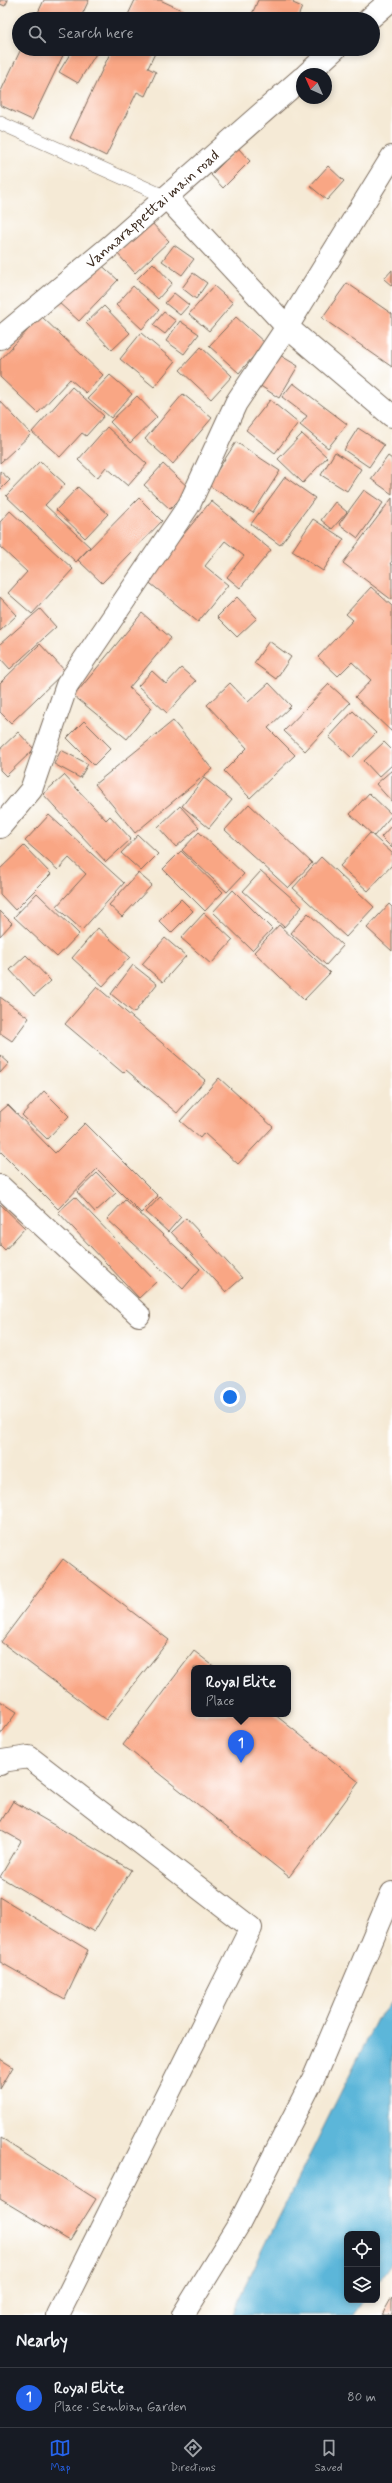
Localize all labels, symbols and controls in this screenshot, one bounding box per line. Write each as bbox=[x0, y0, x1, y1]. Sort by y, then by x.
search box bbox=[12, 12, 380, 56]
icon: search bbox=[26, 23, 48, 45]
text: Search here bbox=[58, 24, 134, 44]
north arrow bbox=[296, 68, 332, 104]
street label: Vannarappettai main road bbox=[81, 146, 224, 273]
your location bbox=[220, 1387, 240, 1407]
popup bbox=[191, 1665, 291, 1717]
text: Royal Elite bbox=[206, 1673, 276, 1693]
text: Place bbox=[206, 1693, 234, 1710]
pin: 1 bbox=[228, 1730, 254, 1763]
map controls bbox=[344, 2231, 380, 2303]
button: locate bbox=[344, 2231, 380, 2267]
button: layers bbox=[344, 2267, 380, 2303]
text: Nearby bbox=[16, 2330, 68, 2352]
text: Royal Elite bbox=[54, 2379, 125, 2399]
text: 1 bbox=[26, 2389, 32, 2406]
text: 80 m bbox=[347, 2389, 376, 2406]
text: Place · Sembian Garden bbox=[54, 2399, 187, 2416]
tab: Map bbox=[49, 2437, 71, 2475]
tab: Directions bbox=[170, 2437, 216, 2475]
tab: Saved bbox=[315, 2437, 342, 2475]

